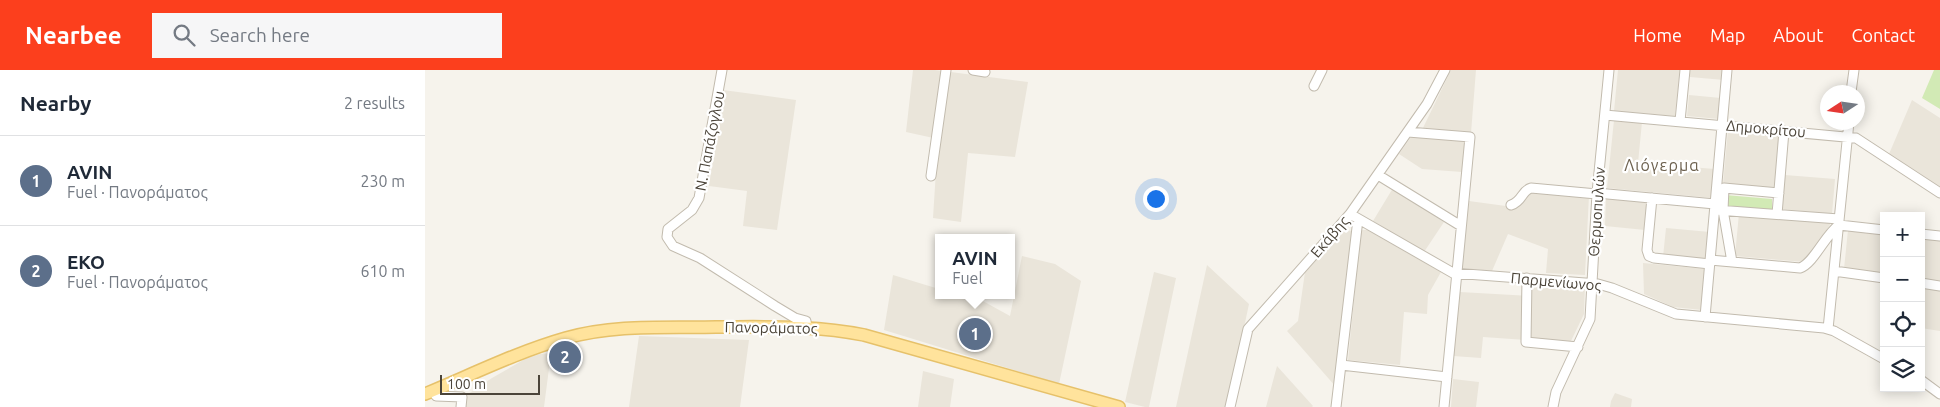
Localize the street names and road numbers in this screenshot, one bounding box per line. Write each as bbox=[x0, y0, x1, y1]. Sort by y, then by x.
street label: Ν. Παπάζογλου bbox=[691, 89, 728, 192]
street label: Δημοκρίτου bbox=[1726, 117, 1807, 140]
street label: Θερμοπυλών bbox=[1585, 167, 1608, 257]
street label: Εκάβης bbox=[1307, 212, 1352, 261]
street label: Παρμενίωνος bbox=[1510, 269, 1602, 294]
street label: Πανοράματος bbox=[724, 318, 818, 337]

